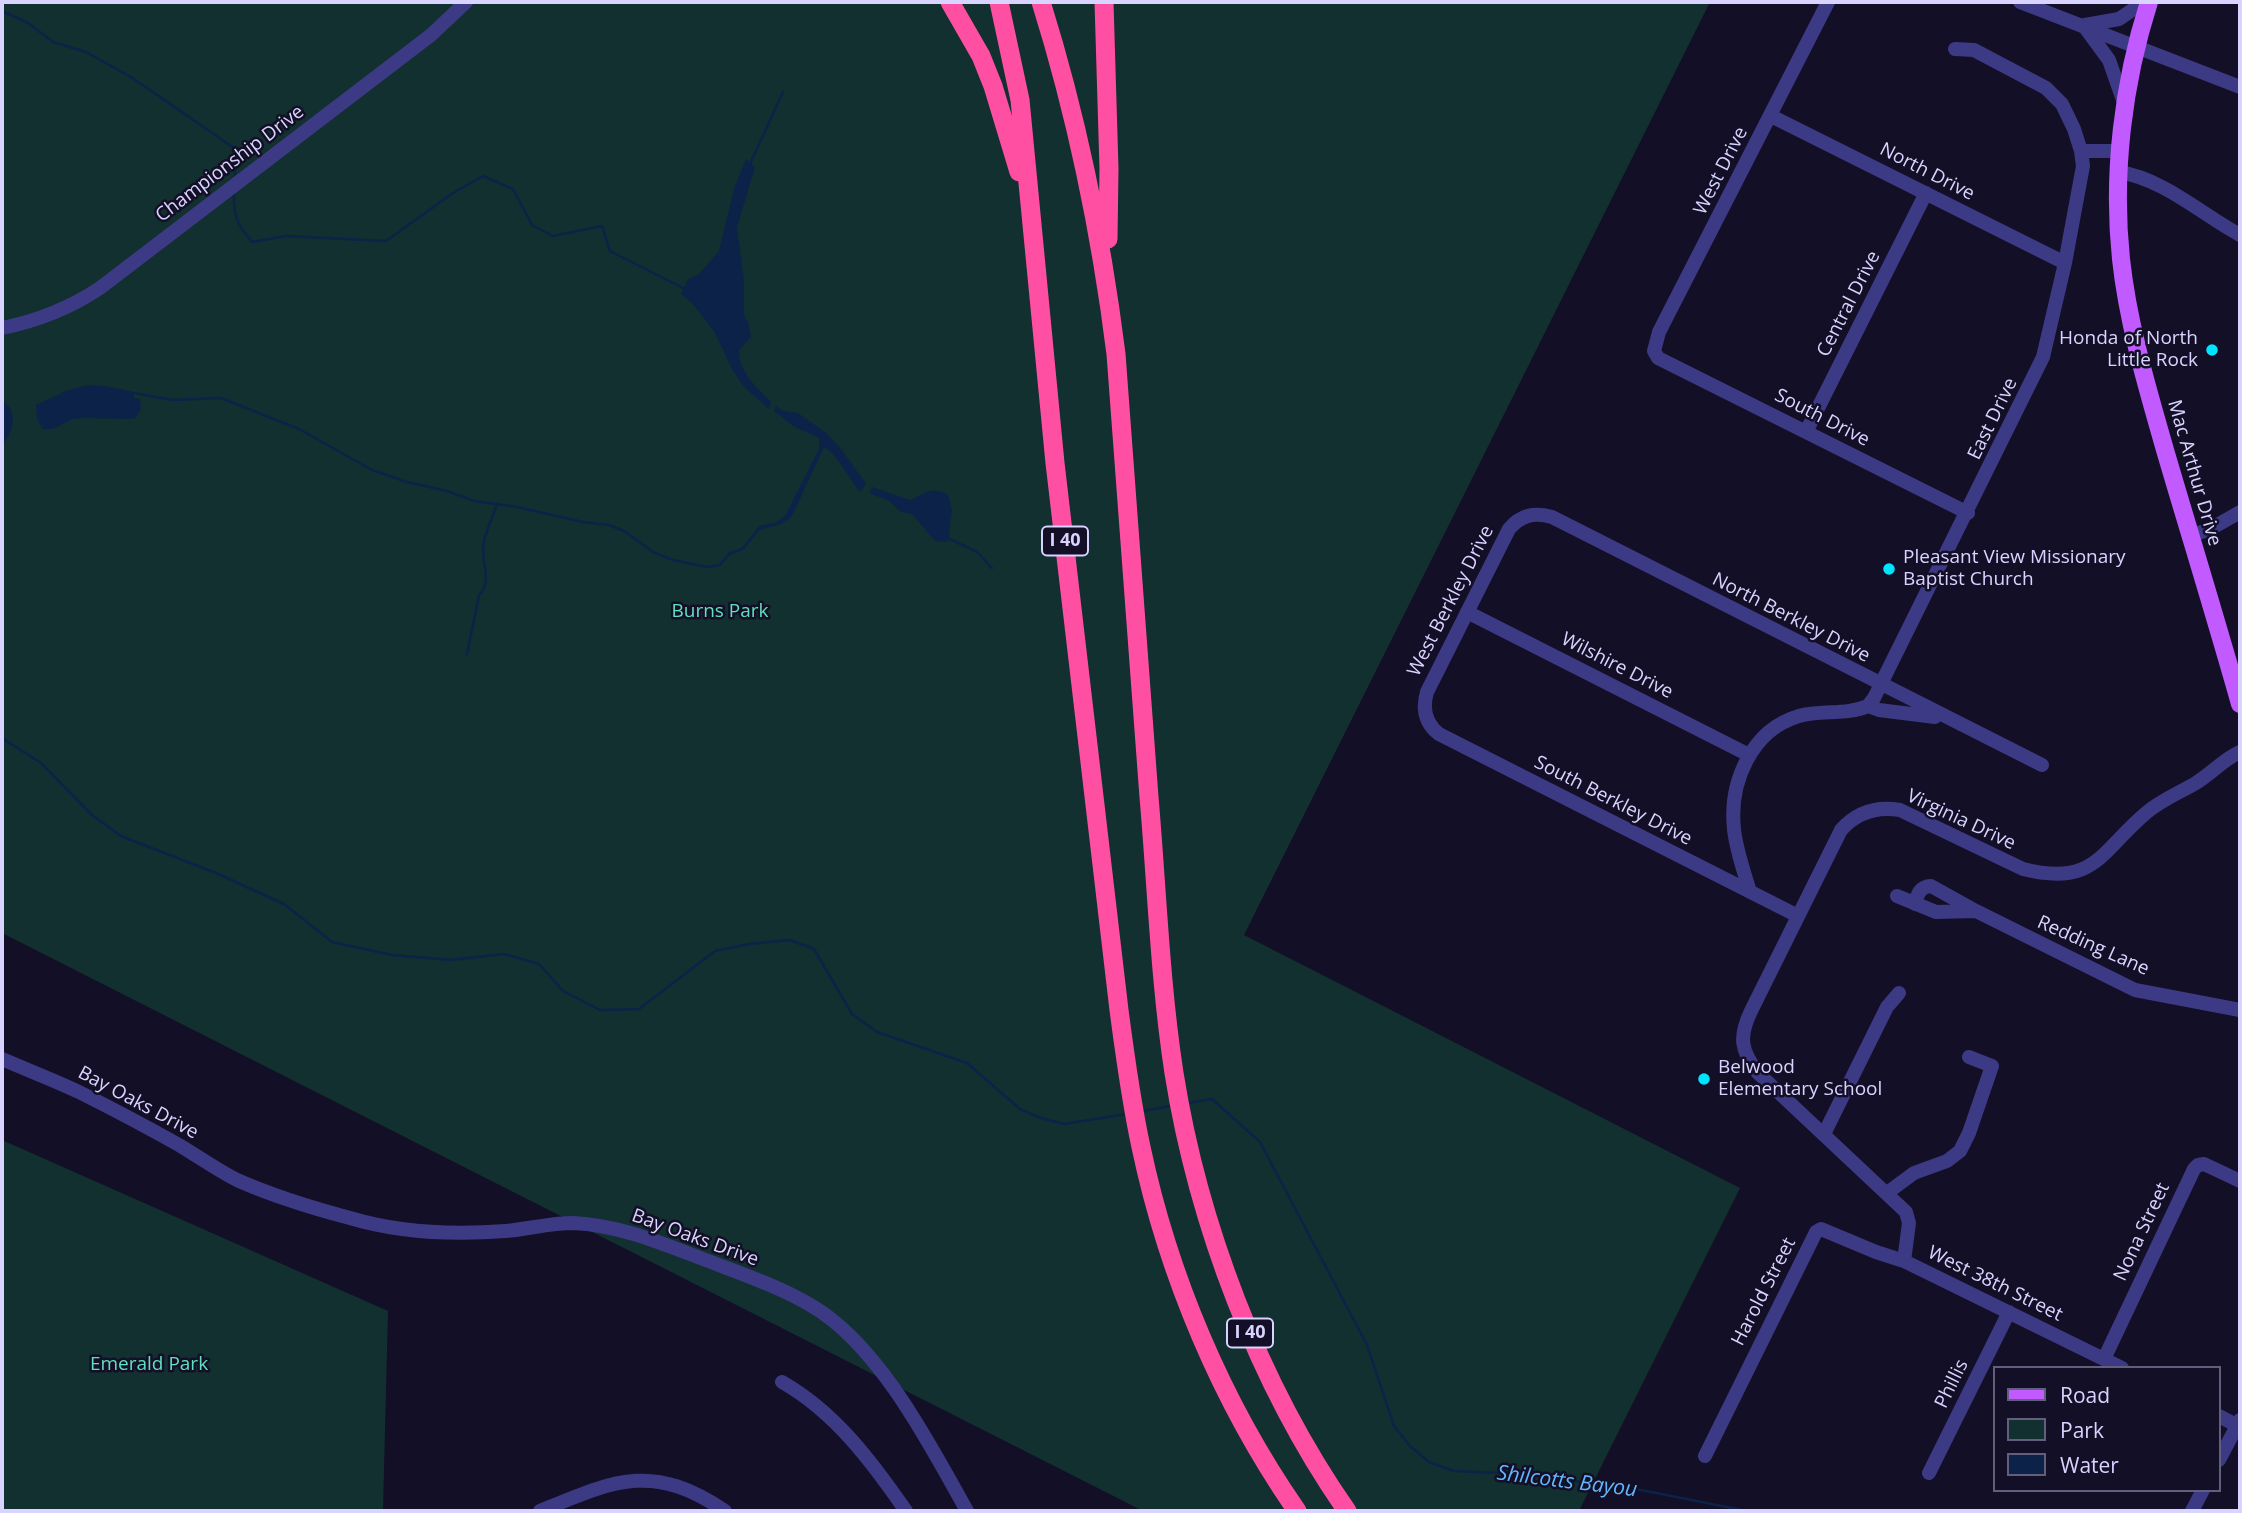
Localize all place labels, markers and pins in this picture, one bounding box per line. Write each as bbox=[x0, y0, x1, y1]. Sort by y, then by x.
place label: Honda of North Little Rock bbox=[2059, 328, 2198, 372]
marker: Honda of North Little Rock bbox=[2204, 342, 2220, 358]
place label: Pleasant View Missionary Baptist Church bbox=[1903, 547, 2126, 591]
marker: Pleasant View Missionary Baptist Church bbox=[1881, 561, 1897, 577]
place label: Belwood Elementary School bbox=[1718, 1057, 1882, 1101]
marker: Belwood Elementary School bbox=[1696, 1071, 1712, 1087]

